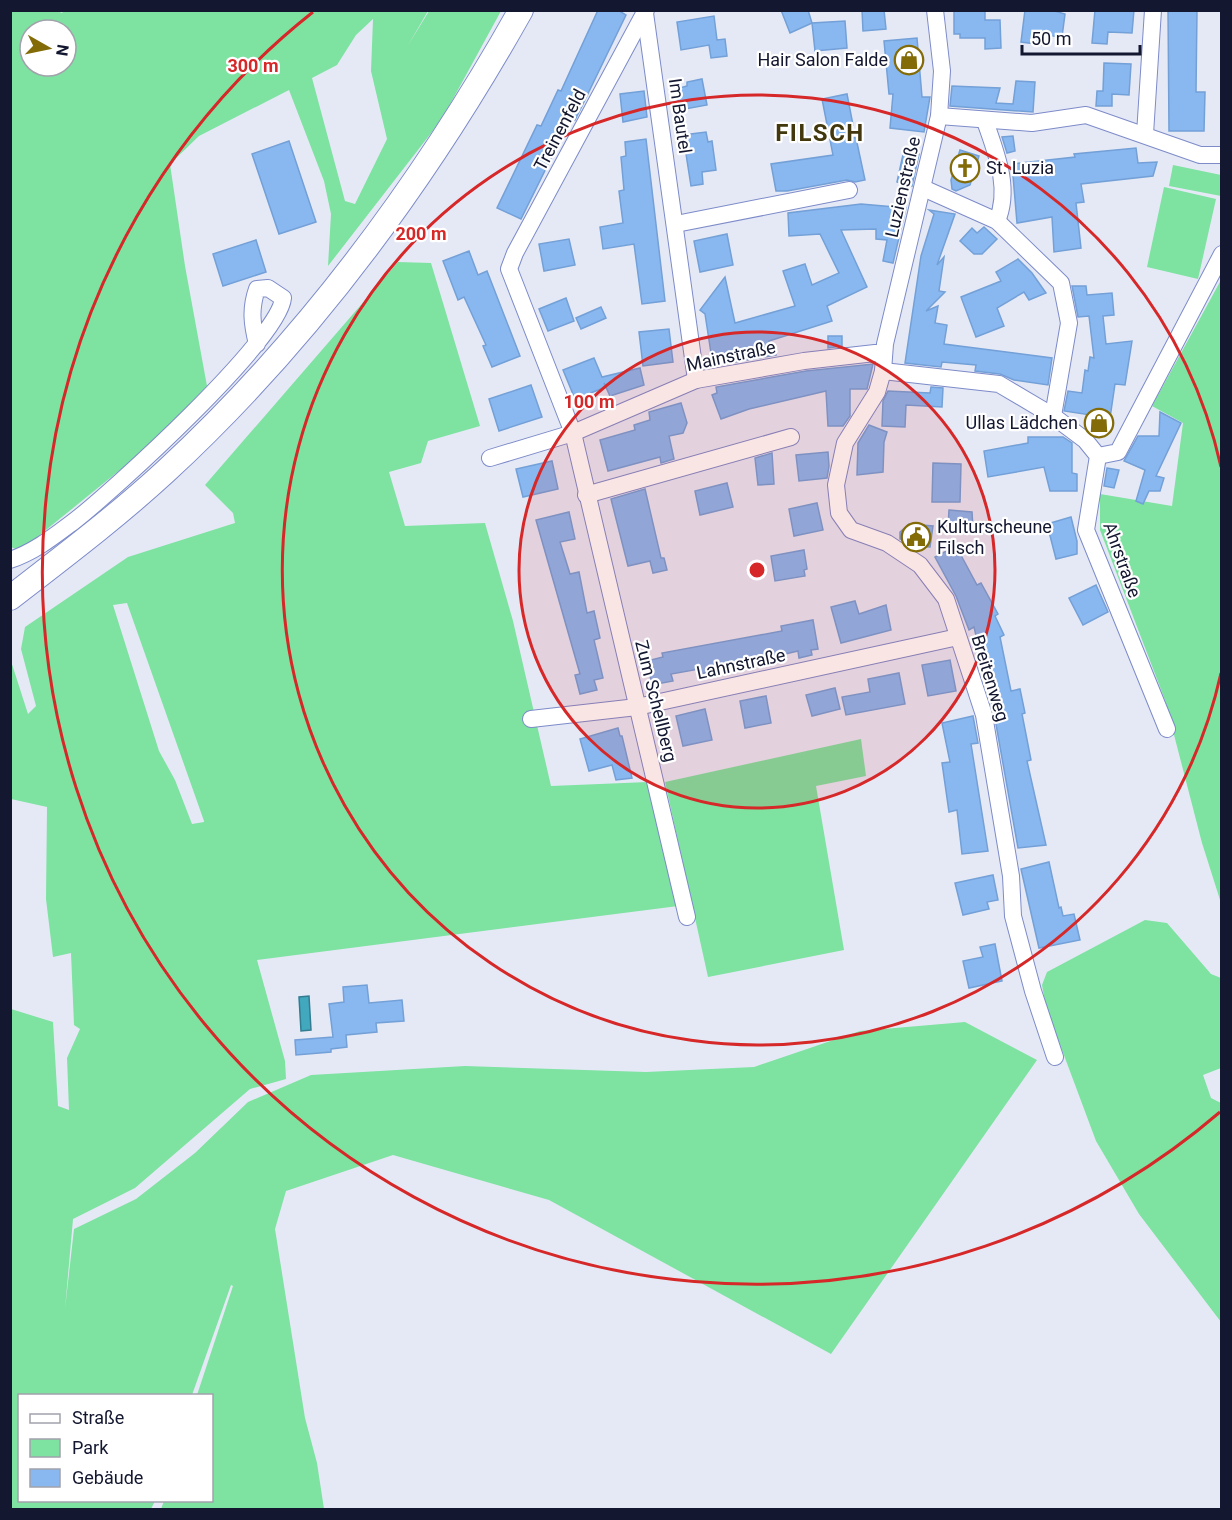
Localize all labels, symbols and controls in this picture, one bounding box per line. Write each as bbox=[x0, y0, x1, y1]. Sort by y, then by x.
north arrow bbox=[18, 18, 78, 78]
scale bar bbox=[1022, 18, 1140, 56]
text: 50 m bbox=[1031, 28, 1071, 49]
text: N bbox=[52, 43, 73, 57]
shop icon: Hair Salon Falde bbox=[893, 44, 925, 76]
place label: Hair Salon Falde bbox=[757, 49, 888, 70]
text: 300 m bbox=[227, 55, 279, 76]
street label: Im Bautel bbox=[665, 77, 696, 155]
street label: Treinenfeld bbox=[529, 85, 590, 174]
district label: FILSCH bbox=[775, 119, 865, 147]
street label: Luzienstraße bbox=[881, 134, 924, 239]
church icon: St. Luzia bbox=[949, 152, 981, 184]
place label: St. Luzia bbox=[986, 157, 1054, 178]
text: 200 m bbox=[395, 223, 447, 244]
street label: Mainstraße bbox=[684, 336, 777, 375]
text: 100 m bbox=[563, 391, 615, 412]
shop icon: Ullas Lädchen bbox=[1083, 407, 1115, 439]
place label: Ullas Lädchen bbox=[966, 412, 1078, 433]
place label: Kulturscheune Filsch bbox=[937, 516, 1052, 558]
street label: Ahrstraße bbox=[1099, 519, 1146, 600]
public building icon: Kulturscheune Filsch bbox=[900, 521, 932, 553]
centre of rings bbox=[747, 560, 767, 580]
street label: Breitenweg bbox=[967, 632, 1014, 724]
street label: Zum Schellberg bbox=[631, 638, 682, 764]
street label: Lahnstraße bbox=[695, 644, 787, 683]
legend bbox=[18, 1394, 213, 1502]
text: Straße bbox=[72, 1407, 124, 1428]
text: Park bbox=[72, 1437, 109, 1458]
text: Gebäude bbox=[72, 1467, 143, 1488]

